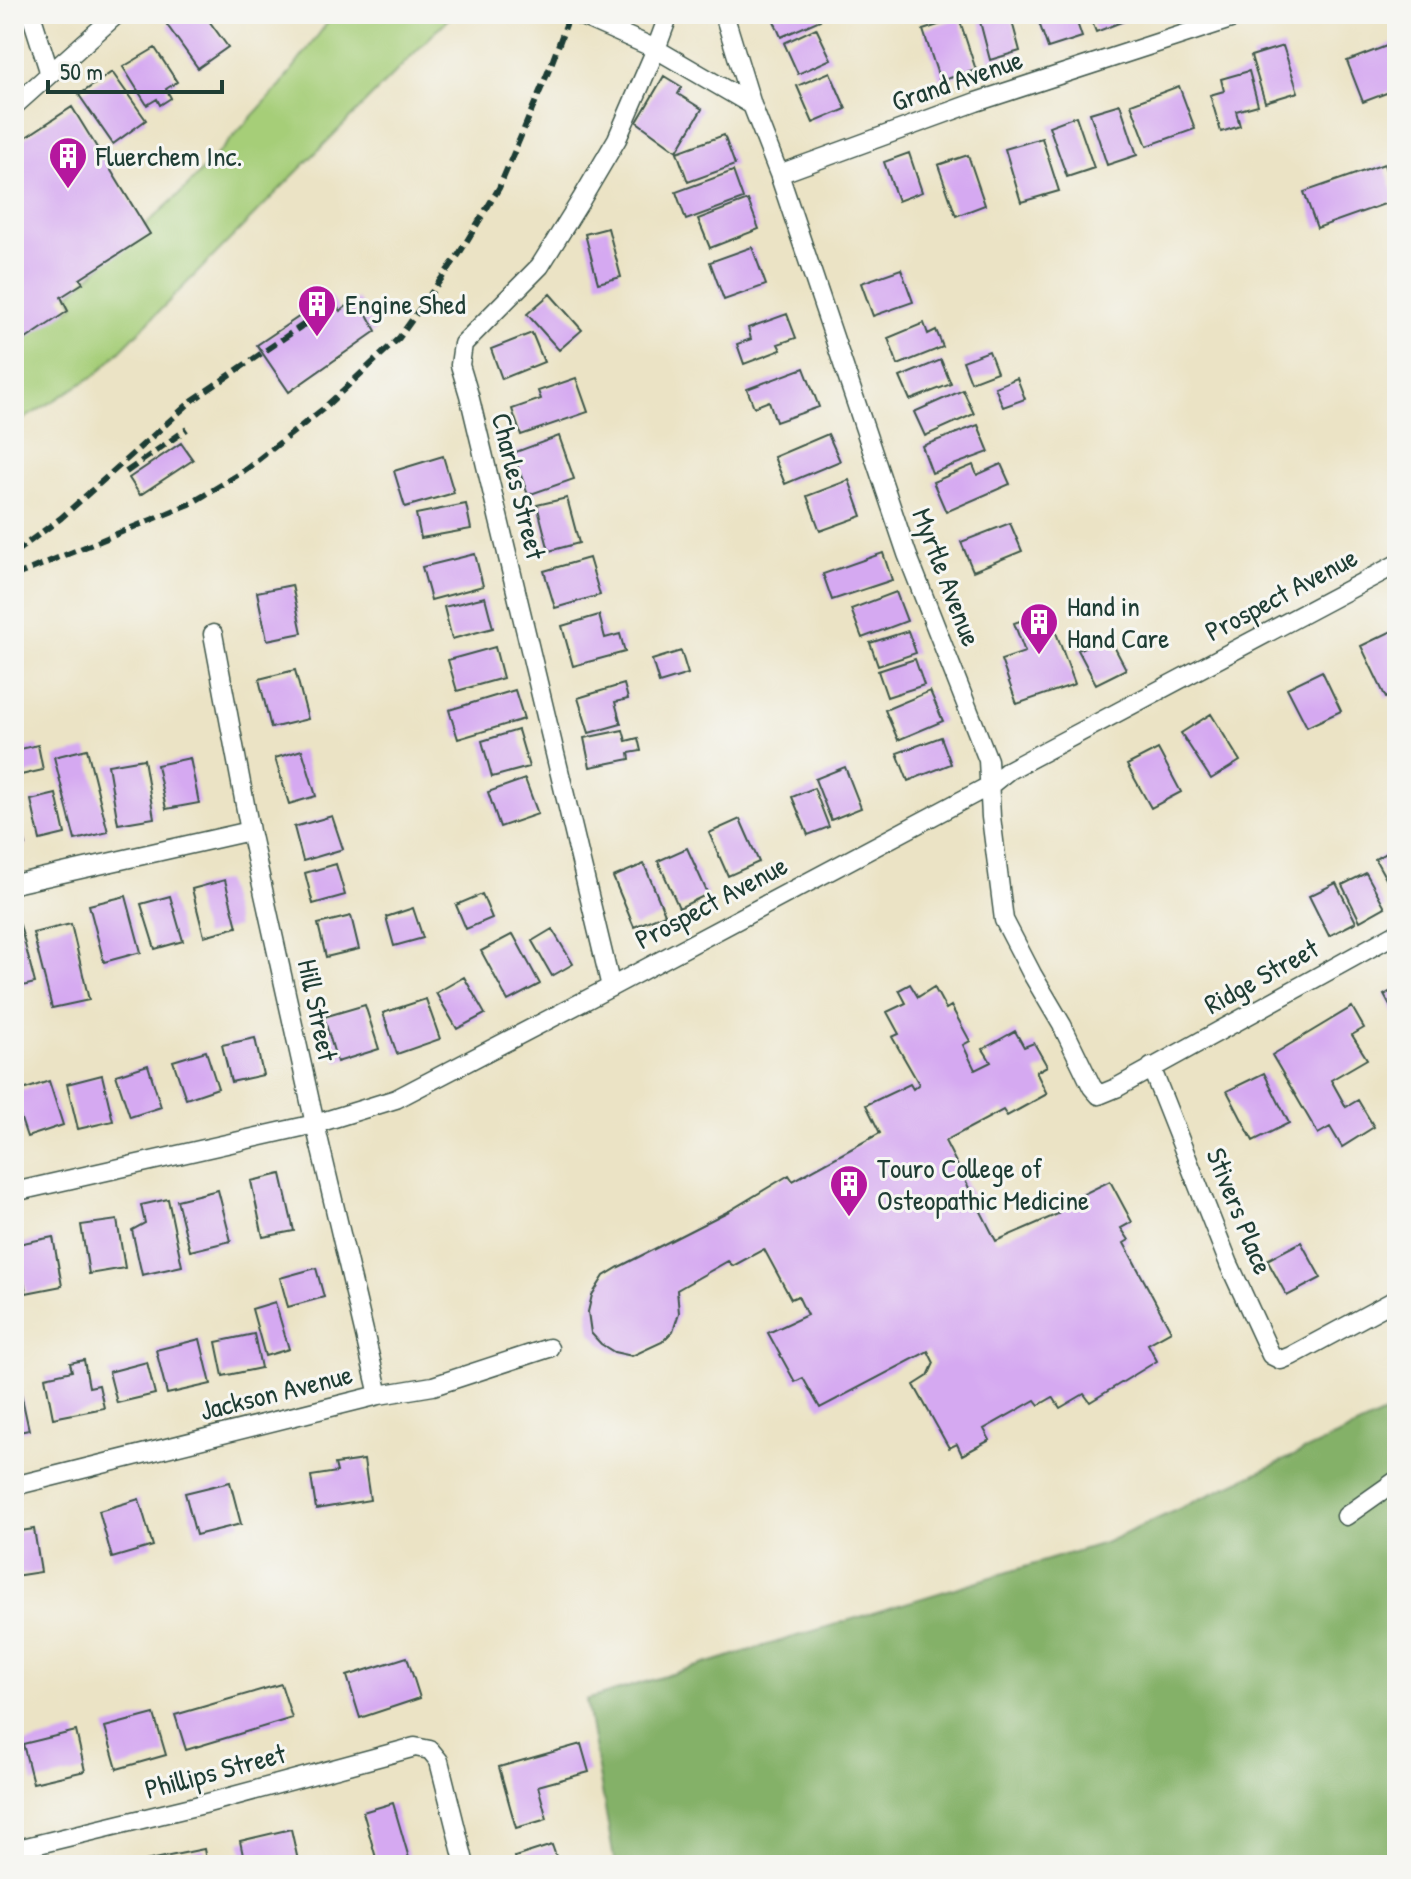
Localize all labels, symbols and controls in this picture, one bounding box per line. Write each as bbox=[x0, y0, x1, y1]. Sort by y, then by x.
street label: Grand Avenue bbox=[886, 40, 1028, 120]
scale bar bbox=[48, 44, 222, 94]
text: 50 m bbox=[60, 55, 103, 87]
building icon: Fluerchem Inc. bbox=[47, 135, 89, 190]
place label: Fluerchem Inc. bbox=[95, 137, 242, 175]
building icon: Engine Shed bbox=[296, 283, 338, 338]
place label: Engine Shed bbox=[345, 285, 466, 323]
street label: Charles Street bbox=[482, 409, 556, 564]
street label: Myrtle Avenue bbox=[903, 503, 991, 651]
street label: Prospect Avenue bbox=[1198, 538, 1364, 650]
place label: Hand in Hand Care bbox=[1067, 587, 1169, 657]
building icon: Hand in Hand Care bbox=[1018, 601, 1060, 656]
street label: Prospect Avenue bbox=[628, 846, 794, 958]
street label: Ridge Street bbox=[1197, 929, 1325, 1023]
street label: Hill Street bbox=[289, 956, 347, 1065]
street label: Stivers Place bbox=[1197, 1142, 1283, 1280]
place label: Touro College of Osteopathic Medicine bbox=[877, 1149, 1089, 1219]
building icon: Touro College of Osteopathic Medicine bbox=[828, 1163, 870, 1218]
street label: Jackson Avenue bbox=[196, 1355, 356, 1429]
street label: Phillips Street bbox=[140, 1734, 290, 1808]

